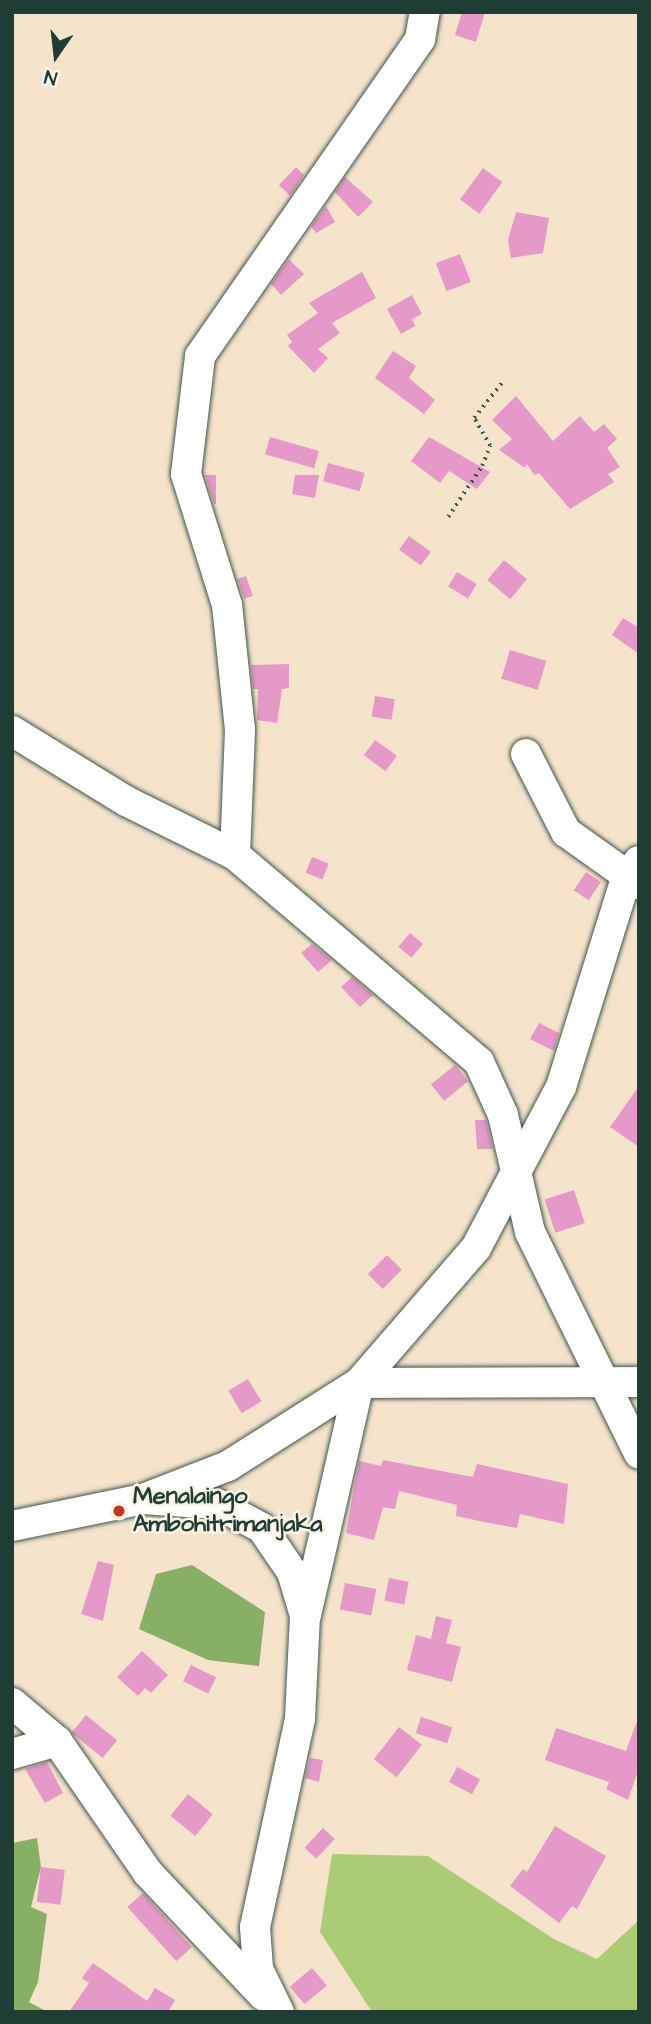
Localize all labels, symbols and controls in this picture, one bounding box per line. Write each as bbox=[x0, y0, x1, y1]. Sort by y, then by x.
north arrow bbox=[21, 21, 91, 91]
text: N bbox=[42, 62, 60, 91]
place label: Menalaingo Ambohitrimanjaka bbox=[133, 1483, 322, 1539]
marker: Menalaingo Ambohitrimanjaka bbox=[111, 1503, 127, 1519]

